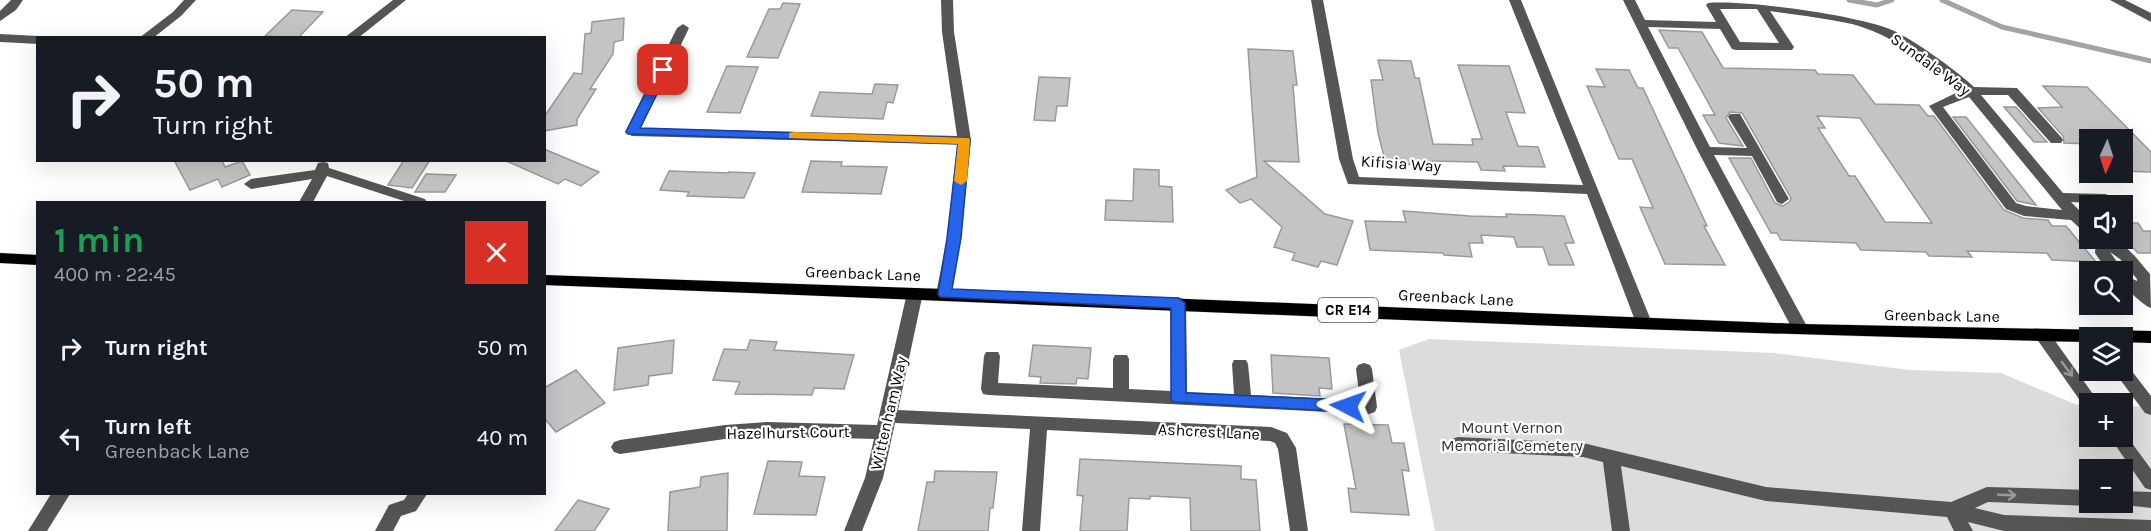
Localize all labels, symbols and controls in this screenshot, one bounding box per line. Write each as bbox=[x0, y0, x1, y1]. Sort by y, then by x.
street label: Sundale Way bbox=[1887, 29, 1975, 100]
pin bbox=[637, 44, 688, 95]
icon: arrive bbox=[646, 53, 679, 86]
text: 50 m bbox=[153, 58, 255, 108]
icon: right bbox=[54, 60, 132, 138]
text: Turn right bbox=[153, 109, 273, 141]
north arrow bbox=[2079, 129, 2133, 183]
map controls bbox=[2079, 129, 2133, 513]
street label: Kifisia Way bbox=[1360, 151, 1442, 176]
button: sound bbox=[2079, 195, 2133, 249]
text: 1 min bbox=[54, 219, 144, 261]
button: close bbox=[465, 221, 528, 284]
button: search bbox=[2079, 261, 2133, 315]
street label: Greenback Lane bbox=[805, 262, 921, 285]
text: 400 m · 22:45 bbox=[54, 263, 176, 286]
street label: Greenback Lane bbox=[1398, 285, 1514, 310]
road number: CR E14 bbox=[1318, 298, 1378, 322]
street label: Greenback Lane bbox=[1884, 305, 2000, 326]
button: layers bbox=[2079, 327, 2133, 381]
icon: right bbox=[54, 332, 87, 365]
text: Turn right bbox=[105, 335, 208, 361]
text: 50 m bbox=[477, 335, 528, 361]
street label: Wittenham Way bbox=[866, 354, 911, 472]
one-way arrow bbox=[2061, 361, 2074, 377]
position arrow bbox=[1316, 374, 1380, 438]
button: + bbox=[2079, 393, 2133, 447]
text: Turn left bbox=[105, 414, 192, 440]
park label: Mount Vernon Memorial Cemetery bbox=[1441, 418, 1583, 455]
street label: Ashcrest Lane bbox=[1158, 419, 1260, 444]
icon: left bbox=[54, 422, 87, 455]
street label: Hazelhurst Court bbox=[726, 422, 850, 443]
text: 40 m bbox=[477, 425, 528, 451]
text: Greenback Lane bbox=[105, 440, 250, 463]
button: − bbox=[2079, 459, 2133, 513]
one-way arrow bbox=[1997, 489, 2017, 501]

